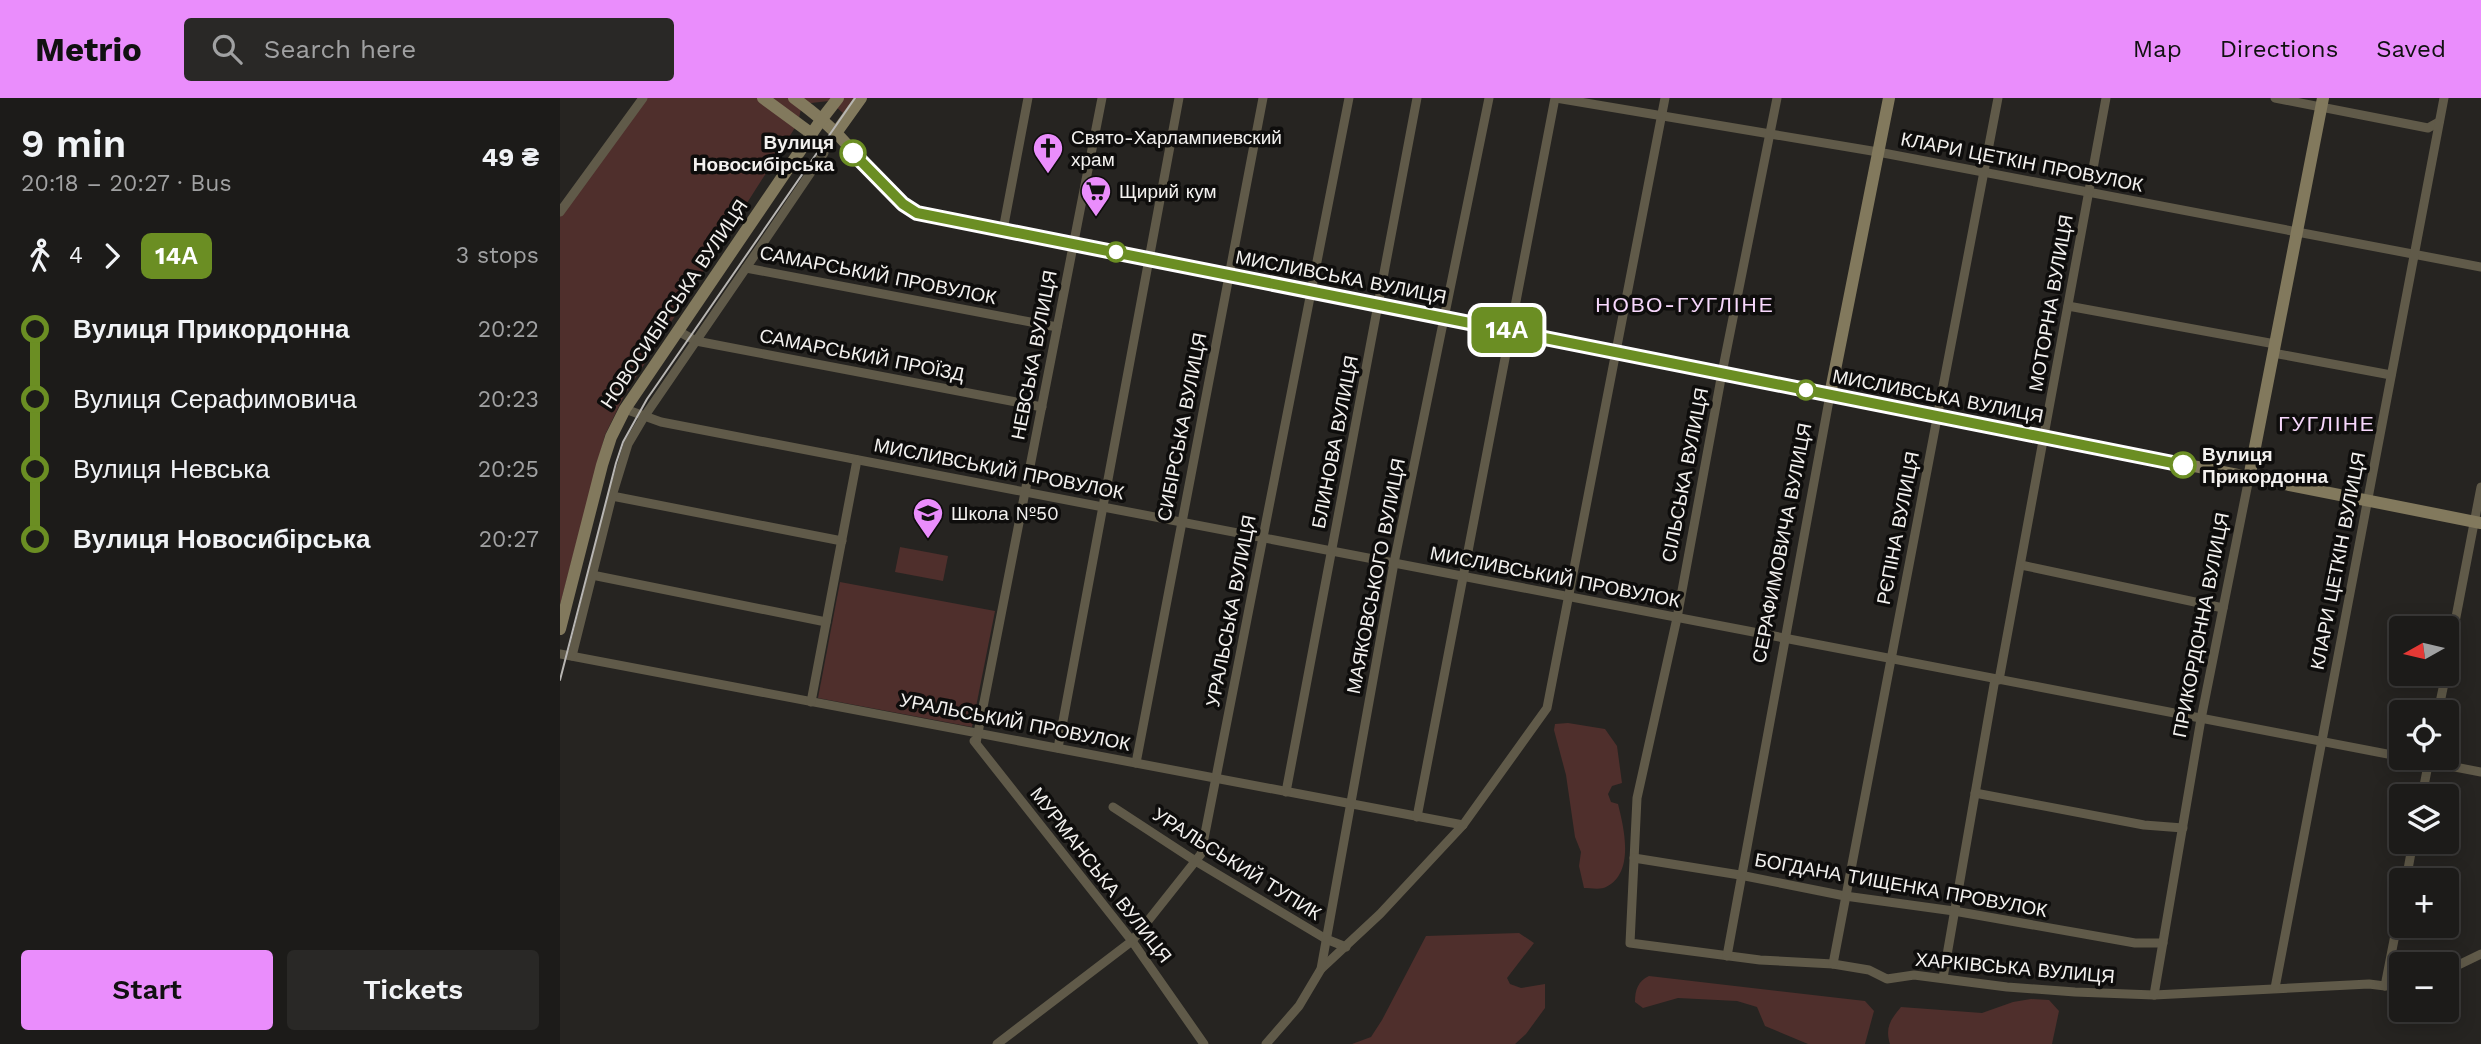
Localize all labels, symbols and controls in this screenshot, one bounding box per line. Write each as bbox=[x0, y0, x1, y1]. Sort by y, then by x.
search box bbox=[184, 18, 674, 81]
text: Metrio bbox=[35, 30, 142, 69]
icon: search bbox=[208, 30, 246, 68]
text: Search here bbox=[264, 34, 416, 64]
text: Map bbox=[2133, 35, 2182, 63]
text: Directions bbox=[2220, 35, 2338, 63]
text: Saved bbox=[2376, 35, 2446, 63]
text: 9 min bbox=[21, 122, 126, 166]
place label: Свято-Харлампиевский храм bbox=[1071, 126, 1282, 171]
street label: КЛАРИ ЦЕТКІН ПРОВУЛОК bbox=[1899, 127, 2145, 197]
place label: Вулиця Новосибірська bbox=[693, 131, 834, 176]
church icon: Свято-Харлампиевский храм bbox=[1031, 131, 1065, 175]
marker: Вулиця Новосибірська bbox=[840, 140, 866, 166]
text: 49 ₴ bbox=[481, 142, 539, 172]
text: 20:18 – 20:27 · Bus bbox=[21, 170, 232, 197]
supermarket icon: Щирий кум bbox=[1079, 174, 1113, 218]
place label: Щирий кум bbox=[1119, 180, 1217, 203]
street label: НОВОСИБІРСЬКА ВУЛИЦЯ bbox=[595, 195, 753, 413]
street label: МОТОРНА ВУЛИЦЯ bbox=[2024, 213, 2078, 393]
icon: walk bbox=[21, 237, 59, 275]
icon: forward bbox=[93, 237, 131, 275]
street label: САМАРСЬКИЙ ПРОВУЛОК bbox=[758, 241, 998, 309]
text: 4 bbox=[69, 242, 83, 269]
text: 14А bbox=[155, 242, 198, 270]
text: 3 stops bbox=[456, 242, 539, 269]
unlabelled marker bbox=[1106, 242, 1126, 262]
street label: МИСЛИВСЬКА ВУЛИЦЯ bbox=[1234, 245, 1448, 309]
street label: НЕВСЬКА ВУЛИЦЯ bbox=[1006, 268, 1062, 442]
district label: НОВО-ГУГЛІНЕ bbox=[1595, 292, 1775, 317]
line badge: 14А bbox=[1467, 307, 1547, 353]
text: Вулиця Прикордонна bbox=[73, 314, 350, 344]
text: 20:22 bbox=[478, 316, 539, 343]
text: 14А bbox=[1485, 316, 1529, 344]
street label: САМАРСЬКИЙ ПРОЇЗД bbox=[758, 324, 967, 386]
street label: СИБІРСЬКА ВУЛИЦЯ bbox=[1152, 331, 1212, 523]
street label: БЛИНОВА ВУЛИЦЯ bbox=[1307, 354, 1363, 530]
street label: МИСЛИВСЬКА ВУЛИЦЯ bbox=[1831, 364, 2045, 428]
unlabelled marker bbox=[1796, 380, 1816, 400]
text: Вулиця Серафимовича bbox=[73, 384, 357, 414]
text: 20:23 bbox=[478, 386, 539, 413]
street label: СІЛЬСЬКА ВУЛИЦЯ bbox=[1657, 386, 1713, 564]
district label: ГУГЛІНЕ bbox=[2278, 411, 2376, 436]
street label: СЕРАФИМОВИЧА ВУЛИЦЯ bbox=[1747, 421, 1817, 665]
street label: МИСЛИВСЬКИЙ ПРОВУЛОК bbox=[872, 433, 1126, 505]
place label: Вулиця Прикордонна bbox=[2202, 443, 2329, 488]
street label: РЄПІНА ВУЛИЦЯ bbox=[1872, 449, 1924, 607]
street label: КЛАРИ ЦЕТКІН ВУЛИЦЯ bbox=[2306, 450, 2370, 672]
marker: Вулиця Прикордонна bbox=[2170, 452, 2196, 478]
text: Вулиця Невська bbox=[73, 454, 270, 484]
text: 20:25 bbox=[478, 456, 539, 483]
street label: МАЯКОВСЬКОГО ВУЛИЦЯ bbox=[1342, 456, 1410, 696]
school or university icon: Школа №50 bbox=[911, 496, 945, 540]
place label: Школа №50 bbox=[951, 502, 1059, 525]
street label: ПРИКОРДОННА ВУЛИЦЯ bbox=[2168, 511, 2234, 739]
street label: УРАЛЬСЬКА ВУЛИЦЯ bbox=[1201, 513, 1261, 709]
text: Вулиця Новосибірська bbox=[73, 524, 370, 554]
text: 20:27 bbox=[479, 526, 539, 553]
street label: МИСЛИВСЬКИЙ ПРОВУЛОК bbox=[1428, 541, 1682, 613]
north arrow bbox=[2389, 616, 2459, 686]
map controls bbox=[2389, 616, 2459, 1022]
street label: УРАЛЬСЬКИЙ ПРОВУЛОК bbox=[898, 688, 1132, 756]
button: locate bbox=[2389, 700, 2459, 770]
street label: МУРМАНСЬКА ВУЛИЦЯ bbox=[1025, 783, 1177, 967]
button: layers bbox=[2389, 784, 2459, 854]
street label: УРАЛЬСЬКИЙ ТУПИК bbox=[1149, 803, 1325, 925]
street label: БОГДАНА ТИЩЕНКА ПРОВУЛОК bbox=[1753, 848, 2049, 922]
button: + bbox=[2389, 868, 2459, 938]
street label: ХАРКІВСЬКА ВУЛИЦЯ bbox=[1914, 948, 2116, 988]
button: Start bbox=[21, 950, 273, 1030]
button: Tickets bbox=[287, 950, 539, 1030]
button: − bbox=[2389, 952, 2459, 1022]

